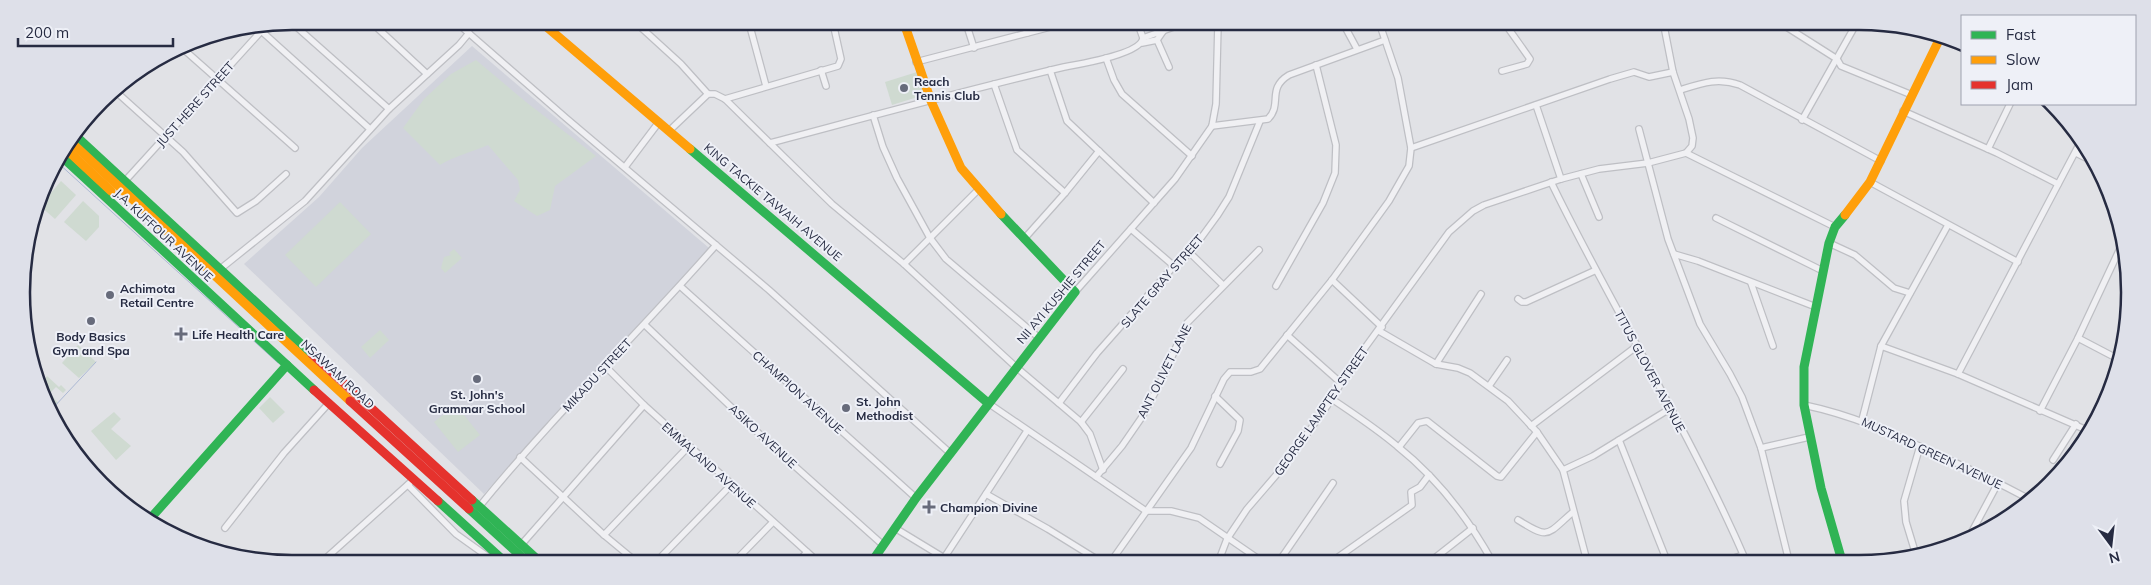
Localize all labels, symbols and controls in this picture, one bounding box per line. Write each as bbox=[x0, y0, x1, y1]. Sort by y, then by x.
scale bar bbox=[18, 15, 172, 47]
legend bbox=[1961, 15, 2136, 105]
text: 200 m bbox=[25, 23, 69, 42]
text: Fast bbox=[2006, 25, 2036, 44]
text: Slow bbox=[2006, 50, 2040, 69]
street label: JUST HERE STREET bbox=[153, 58, 238, 150]
place label: Reach Tennis Club bbox=[914, 74, 980, 103]
text: Jam bbox=[2006, 75, 2033, 94]
marker: Reach Tennis Club bbox=[898, 82, 910, 94]
street label: KING TACKIE TAWAIH AVENUE bbox=[701, 140, 845, 264]
street label: J.A. KUFFOUR AVENUE bbox=[112, 186, 216, 284]
street label: SLATE GRAY STREET bbox=[1117, 231, 1207, 331]
street label: NII AYI KUSHIE STREET bbox=[1013, 237, 1109, 347]
place label: Achimota Retail Centre bbox=[120, 281, 194, 310]
marker: Achimota Retail Centre bbox=[104, 289, 116, 301]
street label: TITUS GLOVER AVENUE bbox=[1611, 307, 1689, 435]
marker: Body Basics Gym and Spa bbox=[85, 315, 97, 327]
street label: ANT OLIVET LANE bbox=[1134, 321, 1194, 421]
marker: Life Health Care bbox=[174, 327, 188, 341]
place label: Life Health Care bbox=[192, 327, 285, 342]
place label: Body Basics Gym and Spa bbox=[52, 329, 130, 358]
street label: MIKADU STREET bbox=[559, 335, 635, 415]
street label: NSAWAM ROAD bbox=[298, 336, 378, 412]
street label: GEORGE LAMPTEY STREET bbox=[1271, 343, 1372, 478]
street label: CHAMPION AVENUE bbox=[749, 347, 847, 437]
marker: St. John's Grammar School bbox=[471, 373, 483, 385]
place label: St. John's Grammar School bbox=[429, 387, 525, 416]
place label: St. John Methodist bbox=[856, 394, 913, 423]
street label: ASIKO AVENUE bbox=[726, 401, 800, 471]
marker: St. John Methodist bbox=[840, 402, 852, 414]
street label: MUSTARD GREEN AVENUE bbox=[1859, 414, 2005, 492]
street label: EMMALAND AVENUE bbox=[659, 419, 759, 511]
marker: Champion Divine bbox=[922, 500, 936, 514]
place label: Champion Divine bbox=[940, 500, 1038, 515]
north arrow bbox=[2086, 520, 2136, 570]
text: N bbox=[2107, 547, 2122, 568]

